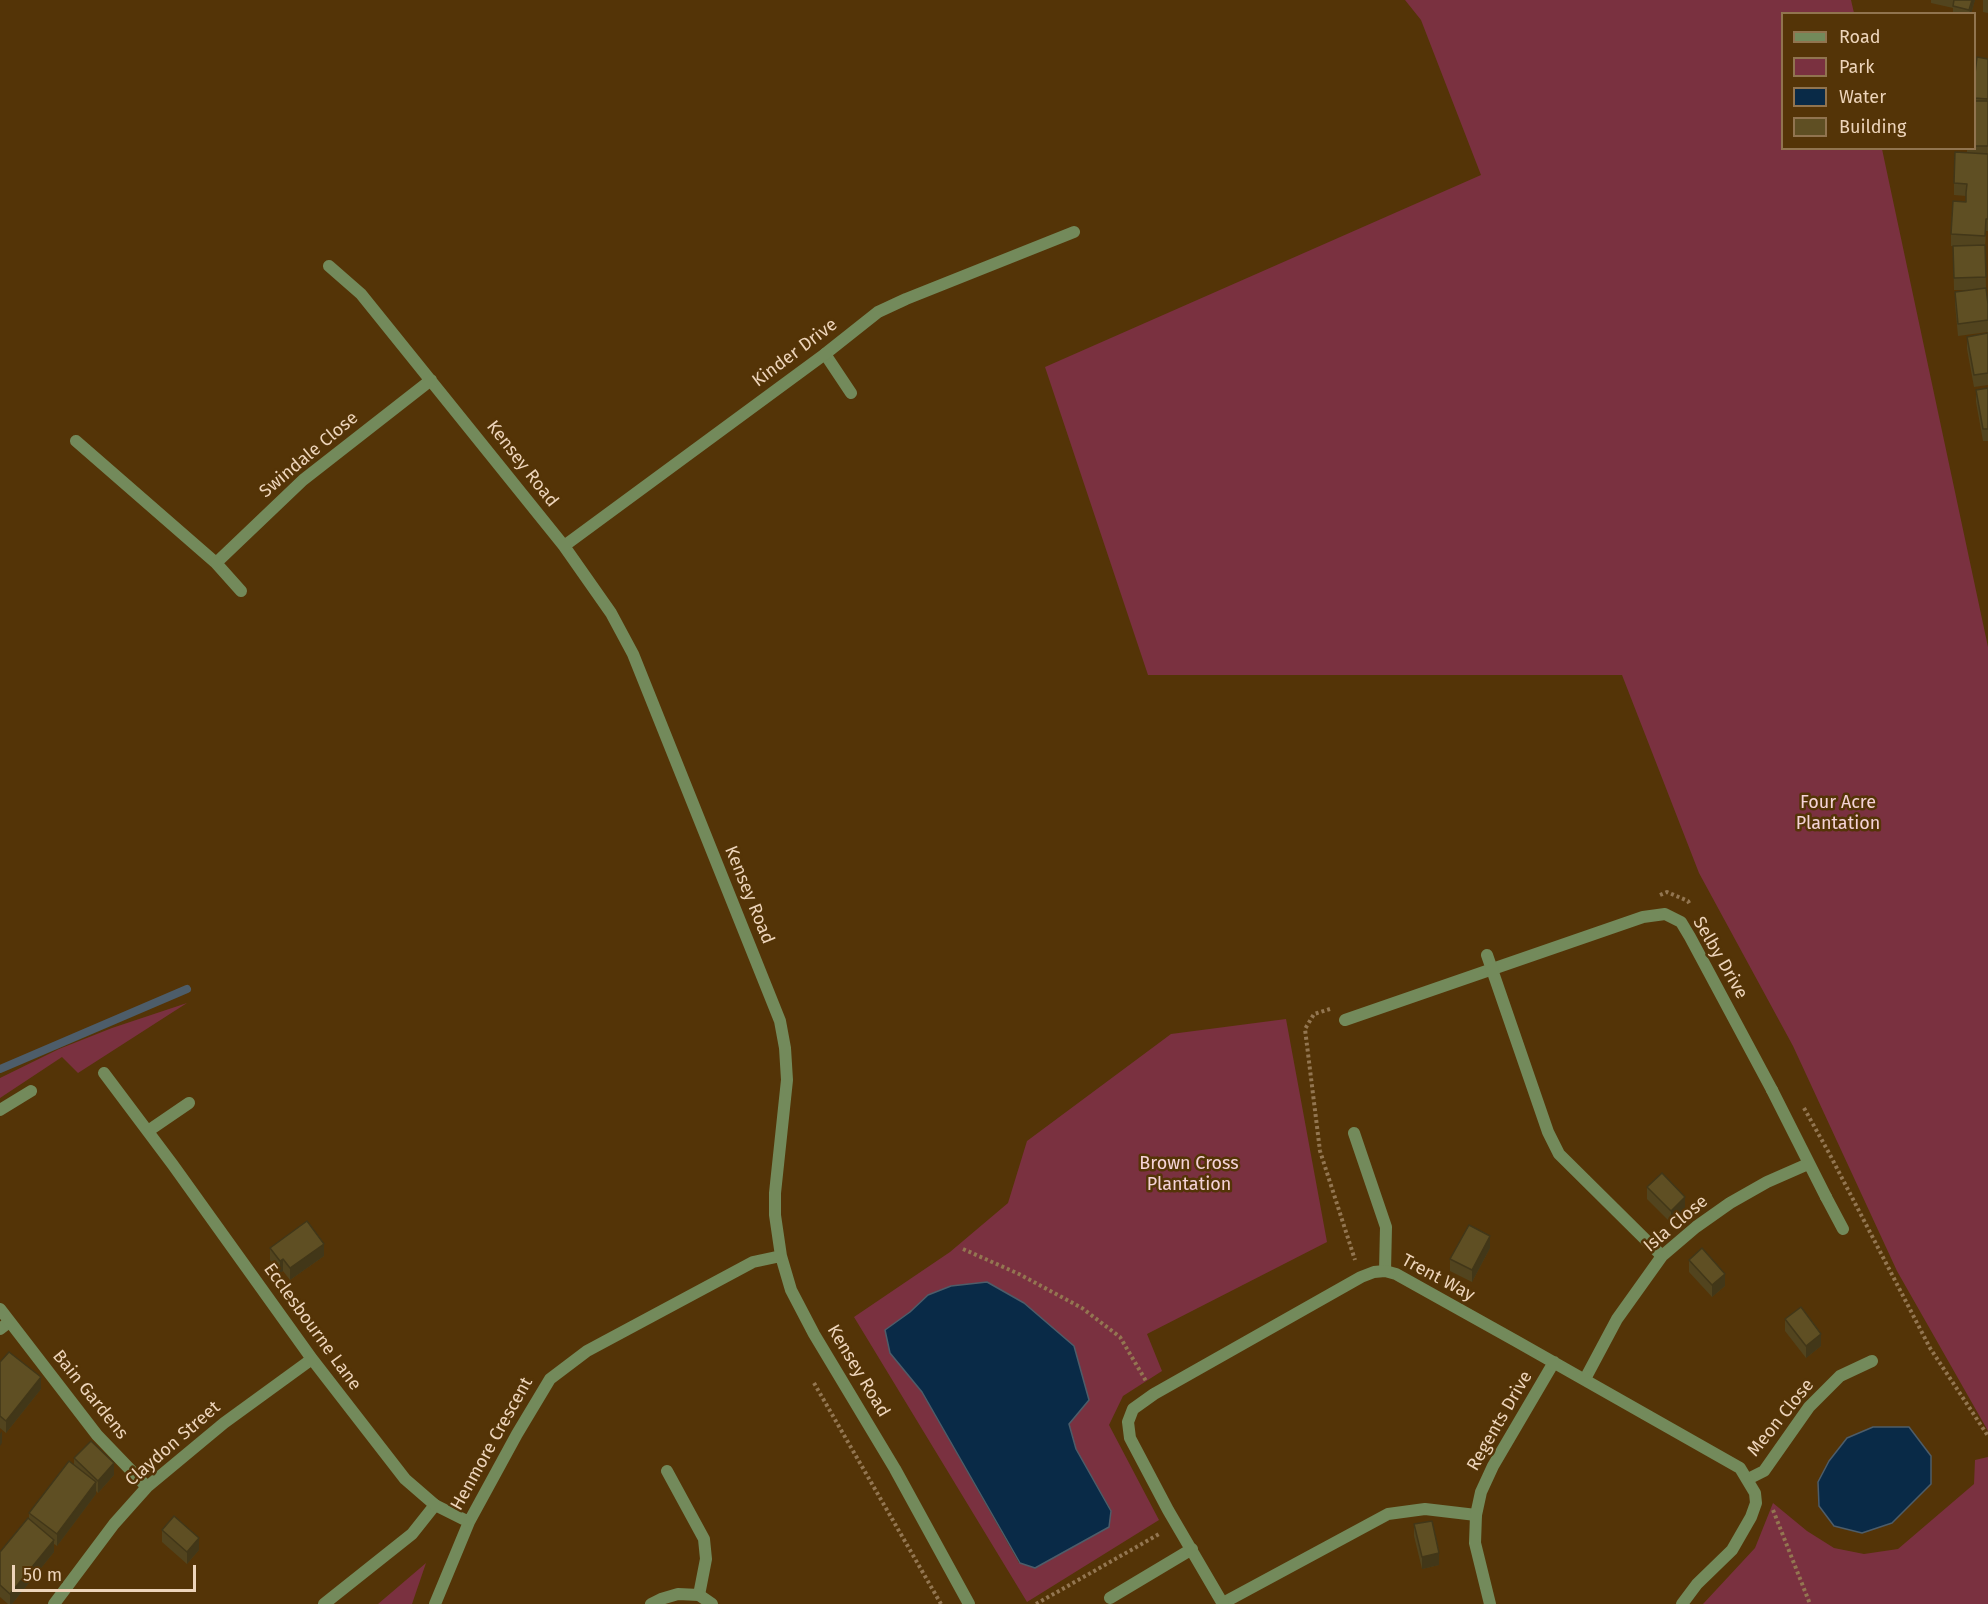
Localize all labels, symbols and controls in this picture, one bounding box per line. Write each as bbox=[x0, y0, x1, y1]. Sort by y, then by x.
legend bbox=[1781, 12, 1976, 150]
text: Road bbox=[1839, 26, 1881, 48]
text: Park bbox=[1839, 56, 1874, 78]
text: Water bbox=[1839, 86, 1886, 108]
text: Building bbox=[1839, 116, 1906, 138]
street label: Kinder Drive bbox=[748, 314, 842, 392]
street label: Swindale Close bbox=[255, 407, 363, 503]
street label: Kensey Road bbox=[481, 416, 563, 512]
park label: Four Acre Plantation bbox=[1796, 792, 1880, 834]
street label: Kensey Road bbox=[720, 843, 778, 947]
street label: Selby Drive bbox=[1688, 913, 1752, 1003]
park label: Brown Cross Plantation bbox=[1139, 1153, 1239, 1196]
street label: Isla Close bbox=[1639, 1191, 1713, 1257]
street label: Trent Way bbox=[1398, 1250, 1478, 1306]
street label: Ecclesbourne Lane bbox=[259, 1259, 365, 1395]
street label: Kensey Road bbox=[822, 1321, 894, 1421]
street label: Bain Gardens bbox=[48, 1346, 132, 1444]
street label: Regents Drive bbox=[1463, 1367, 1537, 1475]
street label: Henmore Crescent bbox=[446, 1374, 538, 1514]
street label: Meon Close bbox=[1743, 1375, 1819, 1461]
street label: Claydon Street bbox=[121, 1397, 225, 1491]
scale bar bbox=[15, 1553, 200, 1591]
text: 50 m bbox=[23, 1564, 62, 1586]

